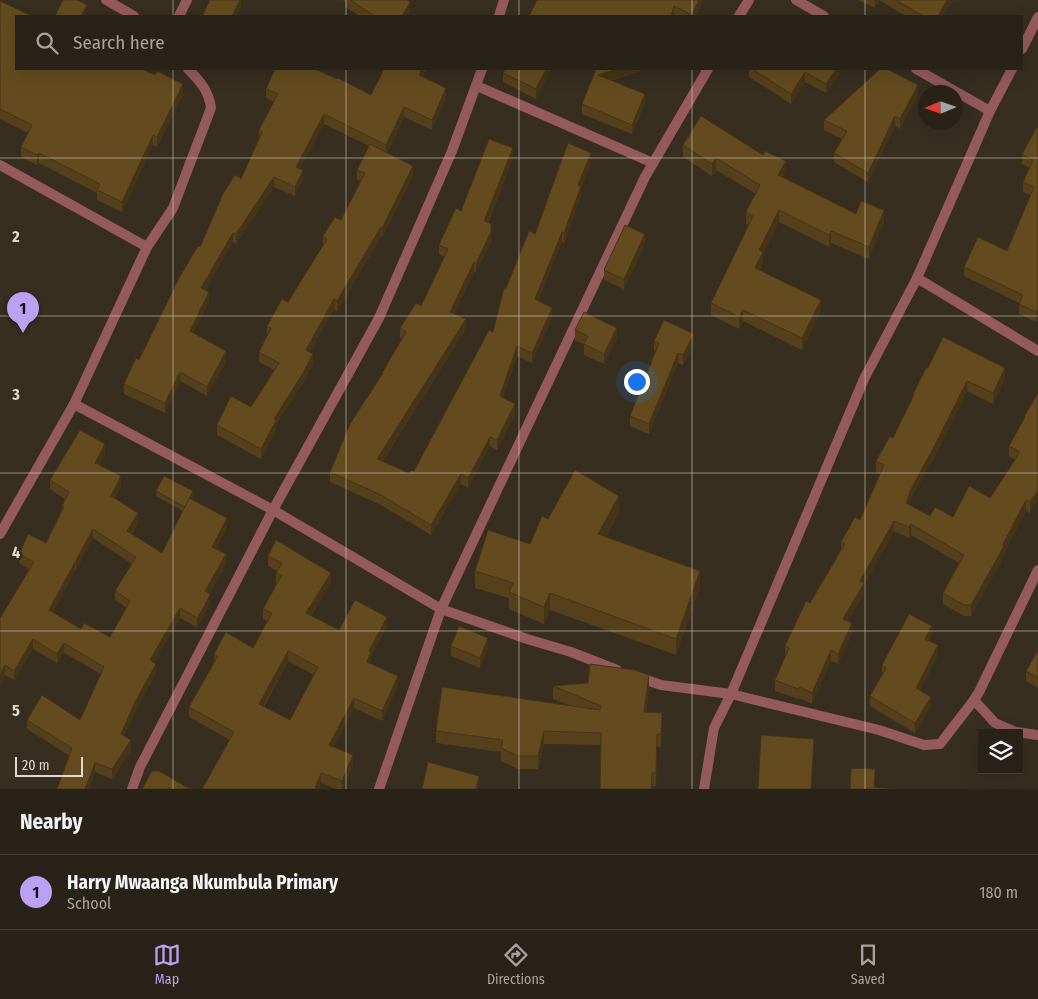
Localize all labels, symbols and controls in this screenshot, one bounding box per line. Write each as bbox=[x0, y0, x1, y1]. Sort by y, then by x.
search box bbox=[15, 15, 1023, 70]
icon: search bbox=[33, 29, 61, 57]
text: Search here bbox=[73, 31, 165, 54]
north arrow bbox=[918, 85, 963, 130]
text: 2 bbox=[11, 227, 20, 246]
pin: 1 bbox=[7, 292, 39, 333]
your location bbox=[624, 369, 650, 395]
text: 3 bbox=[11, 385, 20, 404]
text: 4 bbox=[12, 543, 20, 562]
text: 5 bbox=[12, 701, 20, 720]
map controls bbox=[978, 729, 1023, 774]
button: layers bbox=[978, 729, 1023, 774]
scale bar bbox=[15, 754, 82, 777]
text: 20 m bbox=[22, 757, 50, 774]
text: Nearby bbox=[20, 809, 82, 835]
text: Harry Mwaanga Nkumbula Primary bbox=[67, 871, 338, 894]
text: 1 bbox=[33, 883, 39, 902]
text: 180 m bbox=[979, 883, 1018, 902]
text: School bbox=[67, 894, 111, 913]
tab: Map bbox=[153, 941, 181, 988]
tab: Directions bbox=[487, 941, 545, 988]
tab: Saved bbox=[851, 941, 885, 988]

